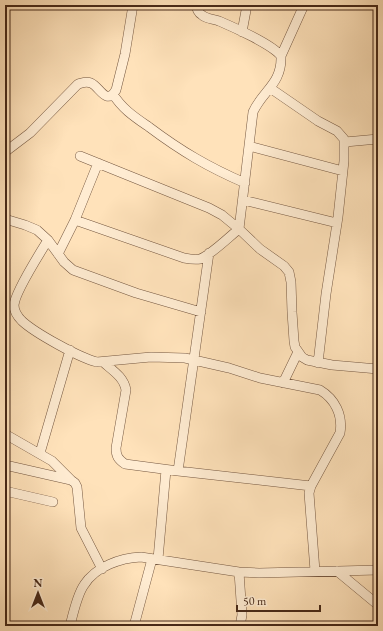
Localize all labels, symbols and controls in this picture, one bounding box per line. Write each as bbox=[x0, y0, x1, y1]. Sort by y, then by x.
north arrow bbox=[18, 573, 58, 613]
text: N bbox=[34, 576, 43, 590]
scale bar bbox=[237, 587, 320, 613]
text: 50 m bbox=[243, 593, 267, 609]

